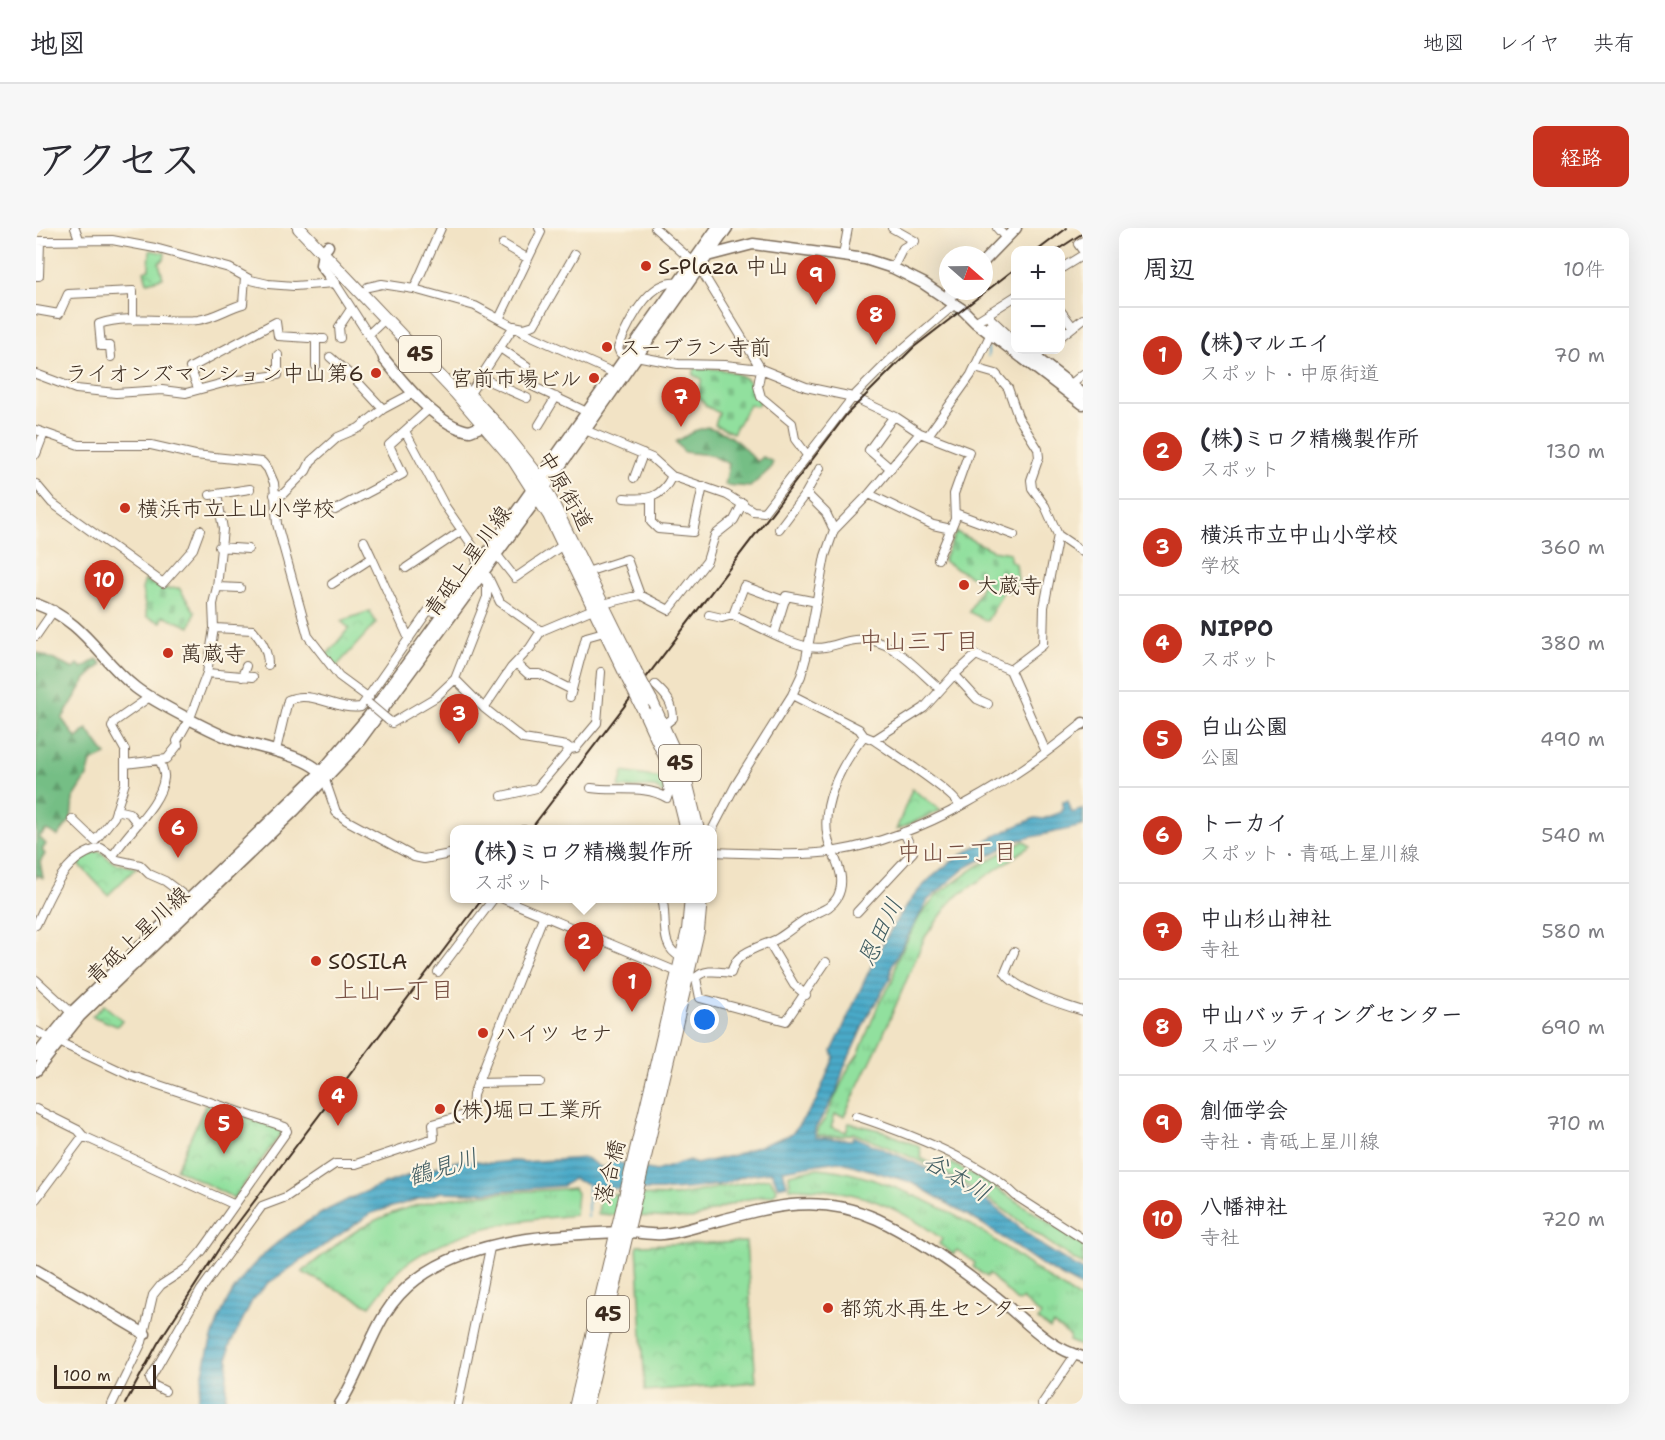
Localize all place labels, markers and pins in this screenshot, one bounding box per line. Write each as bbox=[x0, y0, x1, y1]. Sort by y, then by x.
place label: S-Plaza 中山 bbox=[658, 252, 789, 281]
pin: 9 bbox=[796, 256, 836, 305]
marker: S-Plaza 中山 bbox=[639, 259, 653, 273]
pin: 8 bbox=[856, 296, 896, 345]
place label: スーブラン寺前 bbox=[619, 333, 771, 362]
marker: スーブラン寺前 bbox=[600, 340, 614, 354]
place label: ライオンズマンション中山第6 bbox=[65, 359, 364, 388]
place label: 宮前市場ビル bbox=[450, 364, 582, 393]
marker: ライオンズマンション中山第6 bbox=[369, 366, 383, 380]
marker: 宮前市場ビル bbox=[587, 371, 601, 385]
pin: 7 bbox=[662, 378, 700, 427]
place label: 横浜市立上山小学校 bbox=[137, 494, 335, 523]
marker: 横浜市立上山小学校 bbox=[118, 501, 132, 515]
pin: 10 bbox=[84, 560, 124, 610]
place label: 大蔵寺 bbox=[976, 571, 1042, 600]
marker: 大蔵寺 bbox=[957, 578, 971, 592]
place label: 萬蔵寺 bbox=[180, 639, 246, 668]
marker: 萬蔵寺 bbox=[161, 646, 175, 660]
pin: 3 bbox=[440, 694, 478, 744]
pin: 6 bbox=[158, 808, 198, 858]
pin: 2 bbox=[564, 922, 604, 972]
place label: SOSILA bbox=[328, 947, 407, 976]
marker: SOSILA bbox=[309, 954, 323, 968]
pin: 1 bbox=[612, 962, 652, 1012]
place label: ハイツ セナ bbox=[495, 1019, 613, 1048]
marker: ハイツ セナ bbox=[476, 1026, 490, 1040]
pin: 4 bbox=[318, 1076, 358, 1126]
place label: (株)堀口工業所 bbox=[452, 1095, 603, 1124]
marker: (株)堀口工業所 bbox=[433, 1102, 447, 1116]
pin: 5 bbox=[204, 1104, 243, 1154]
place label: 都筑水再生センター bbox=[840, 1294, 1037, 1323]
marker: 都筑水再生センター bbox=[821, 1301, 835, 1315]

